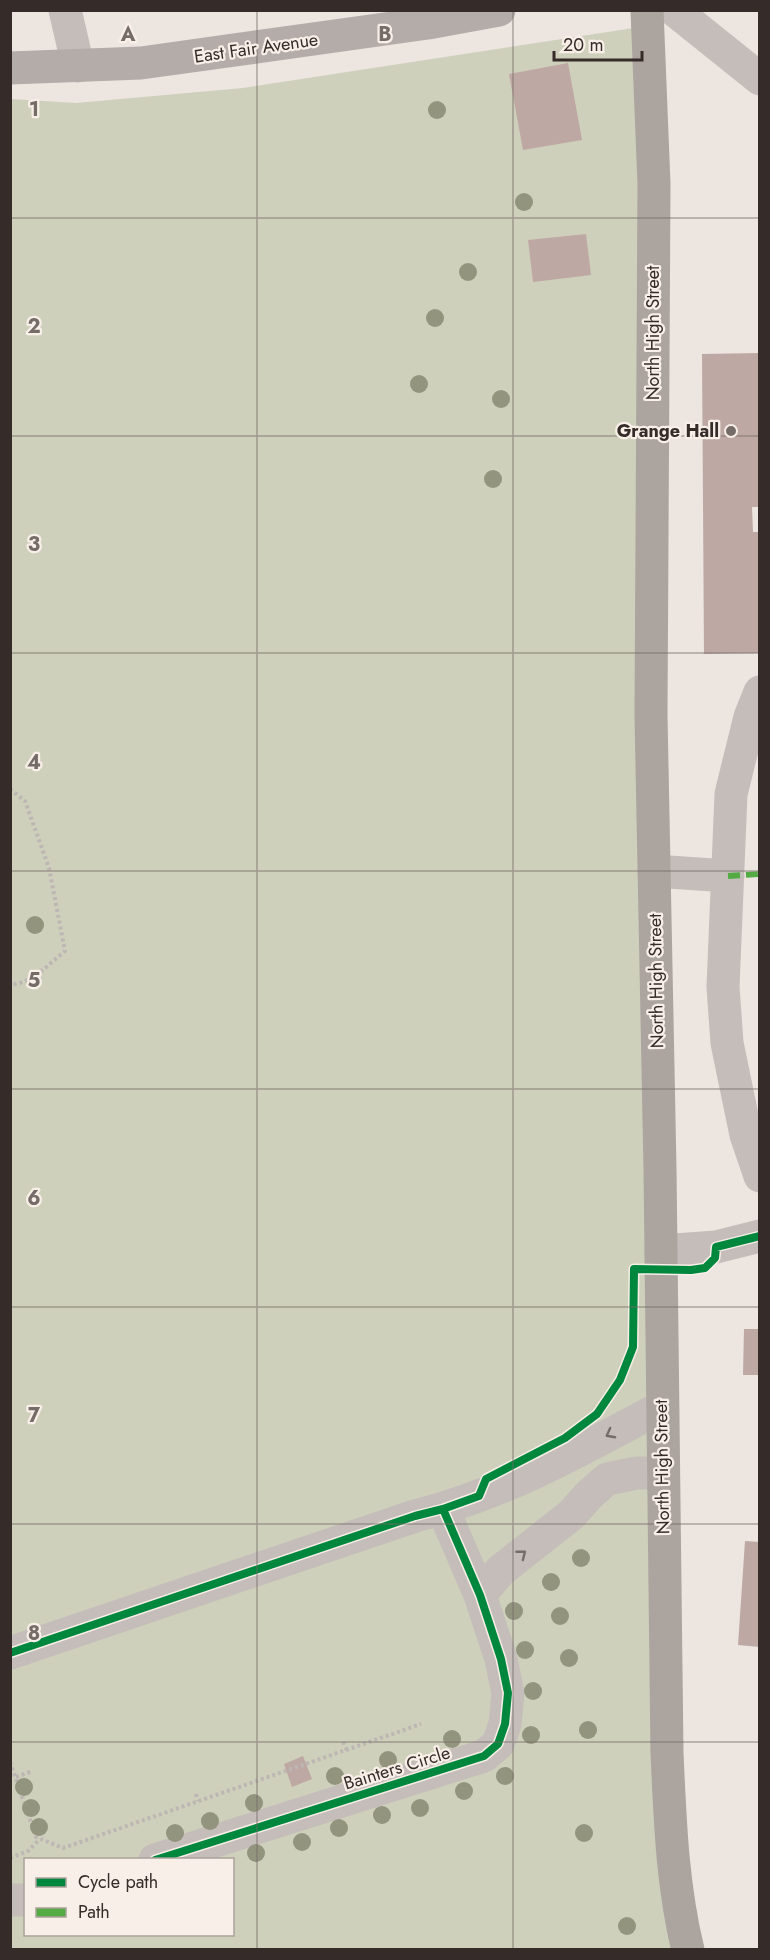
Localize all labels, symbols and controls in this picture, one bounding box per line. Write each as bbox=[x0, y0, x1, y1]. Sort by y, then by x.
text: A bbox=[120, 20, 136, 49]
text: B bbox=[378, 20, 392, 49]
scale bar bbox=[554, 24, 642, 62]
street label: East Fair Avenue bbox=[192, 26, 320, 70]
text: 20 m bbox=[563, 32, 603, 58]
text: 1 bbox=[29, 95, 39, 124]
street label: North High Street bbox=[640, 265, 666, 400]
text: 2 bbox=[27, 312, 41, 341]
place label: Grange Hall bbox=[617, 418, 719, 444]
marker: Grange Hall bbox=[724, 424, 738, 438]
text: 3 bbox=[28, 530, 40, 559]
text: 4 bbox=[27, 748, 41, 777]
street label: North High Street bbox=[642, 913, 670, 1049]
text: 5 bbox=[28, 966, 41, 995]
text: 6 bbox=[27, 1184, 41, 1213]
street label: North High Street bbox=[648, 1399, 676, 1535]
text: 7 bbox=[28, 1401, 41, 1430]
one-way arrow bbox=[605, 1427, 616, 1438]
one-way arrow bbox=[515, 1551, 526, 1562]
text: 8 bbox=[28, 1619, 40, 1648]
street label: Bainters Circle bbox=[341, 1739, 453, 1797]
legend bbox=[24, 1858, 234, 1936]
text: Cycle path bbox=[78, 1869, 158, 1895]
text: Path bbox=[78, 1899, 110, 1925]

